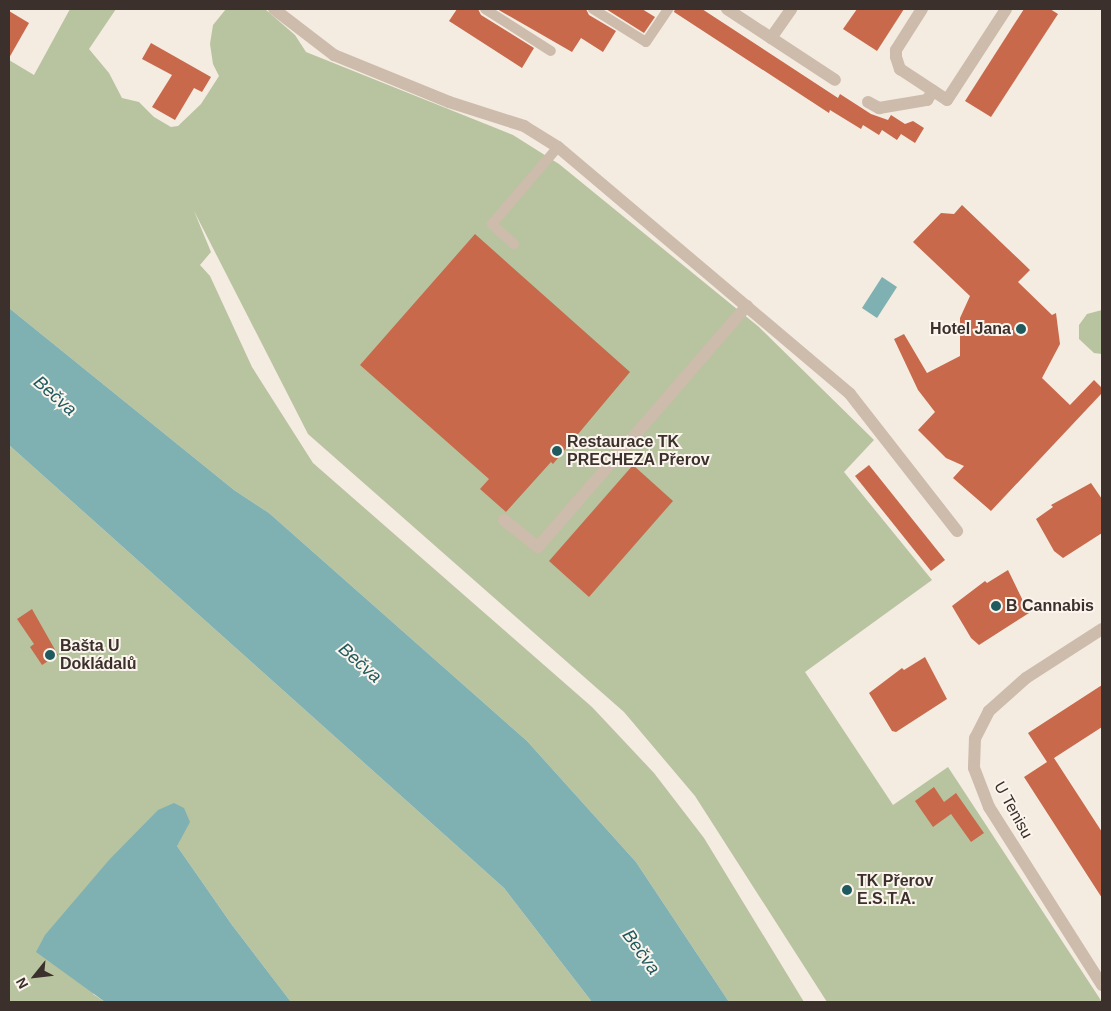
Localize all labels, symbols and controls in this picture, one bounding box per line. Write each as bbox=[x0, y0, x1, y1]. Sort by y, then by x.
place label: Hotel Jana bbox=[930, 319, 1011, 339]
marker: Hotel Jana bbox=[1015, 323, 1027, 335]
water label: Bečva bbox=[29, 371, 81, 421]
place label: Restaurace TK PRECHEZA Přerov bbox=[567, 432, 710, 470]
marker: Restaurace TK PRECHEZA Přerov bbox=[551, 445, 563, 457]
place label: B Cannabis bbox=[1006, 596, 1094, 616]
marker: B Cannabis bbox=[990, 600, 1002, 612]
place label: Bašta U Dokládalů bbox=[60, 636, 136, 674]
water label: Bečva bbox=[334, 638, 386, 688]
marker: Bašta U Dokládalů bbox=[44, 649, 56, 661]
street label: U Tenisu bbox=[990, 778, 1036, 842]
place label: TK Přerov E.S.T.A. bbox=[857, 871, 933, 909]
marker: TK Přerov E.S.T.A. bbox=[841, 884, 853, 896]
water label: Bečva bbox=[618, 925, 664, 979]
north arrow bbox=[10, 951, 60, 1001]
text: N bbox=[12, 975, 31, 992]

